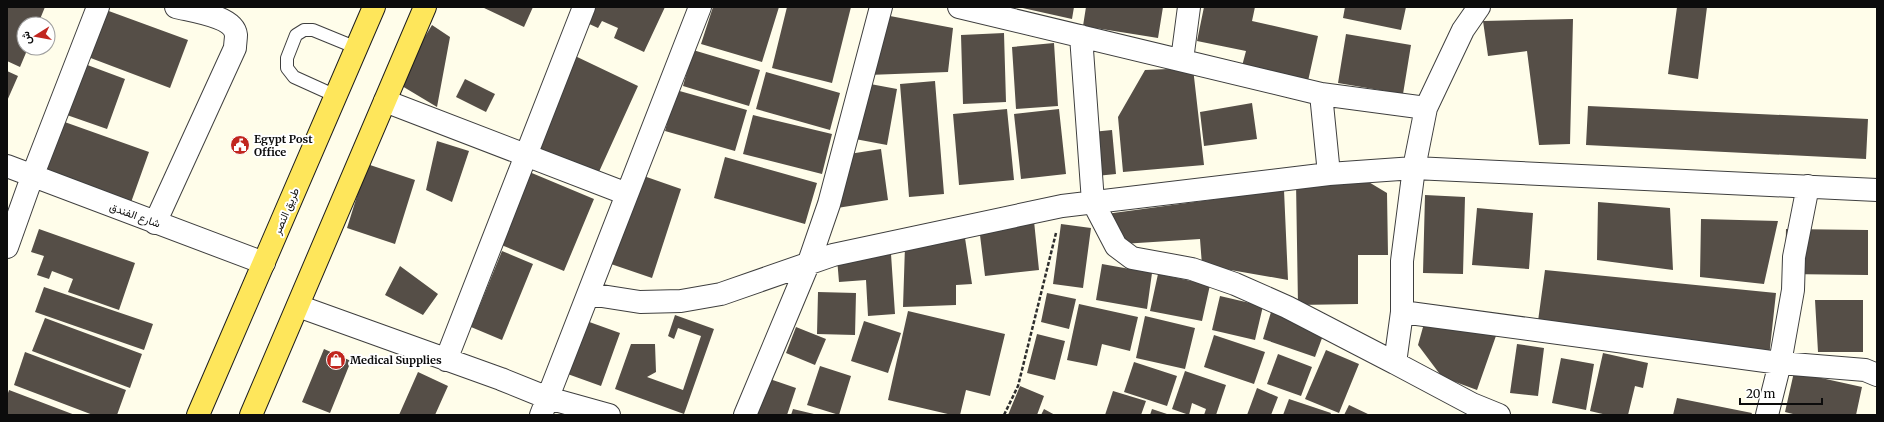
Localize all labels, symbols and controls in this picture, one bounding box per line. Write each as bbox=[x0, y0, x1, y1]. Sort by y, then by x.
north arrow bbox=[16, 16, 56, 56]
text: ش bbox=[18, 30, 34, 46]
place label: Egypt Post Office bbox=[254, 132, 313, 159]
public building icon: Egypt Post Office bbox=[229, 134, 251, 156]
street label: طريق النصر bbox=[270, 186, 302, 237]
street label: شارع الفندق bbox=[107, 199, 163, 232]
shop icon: Medical Supplies bbox=[325, 349, 347, 371]
place label: Medical Supplies bbox=[350, 353, 442, 367]
scale bar bbox=[1740, 380, 1822, 406]
text: 20 m bbox=[1746, 386, 1775, 401]

